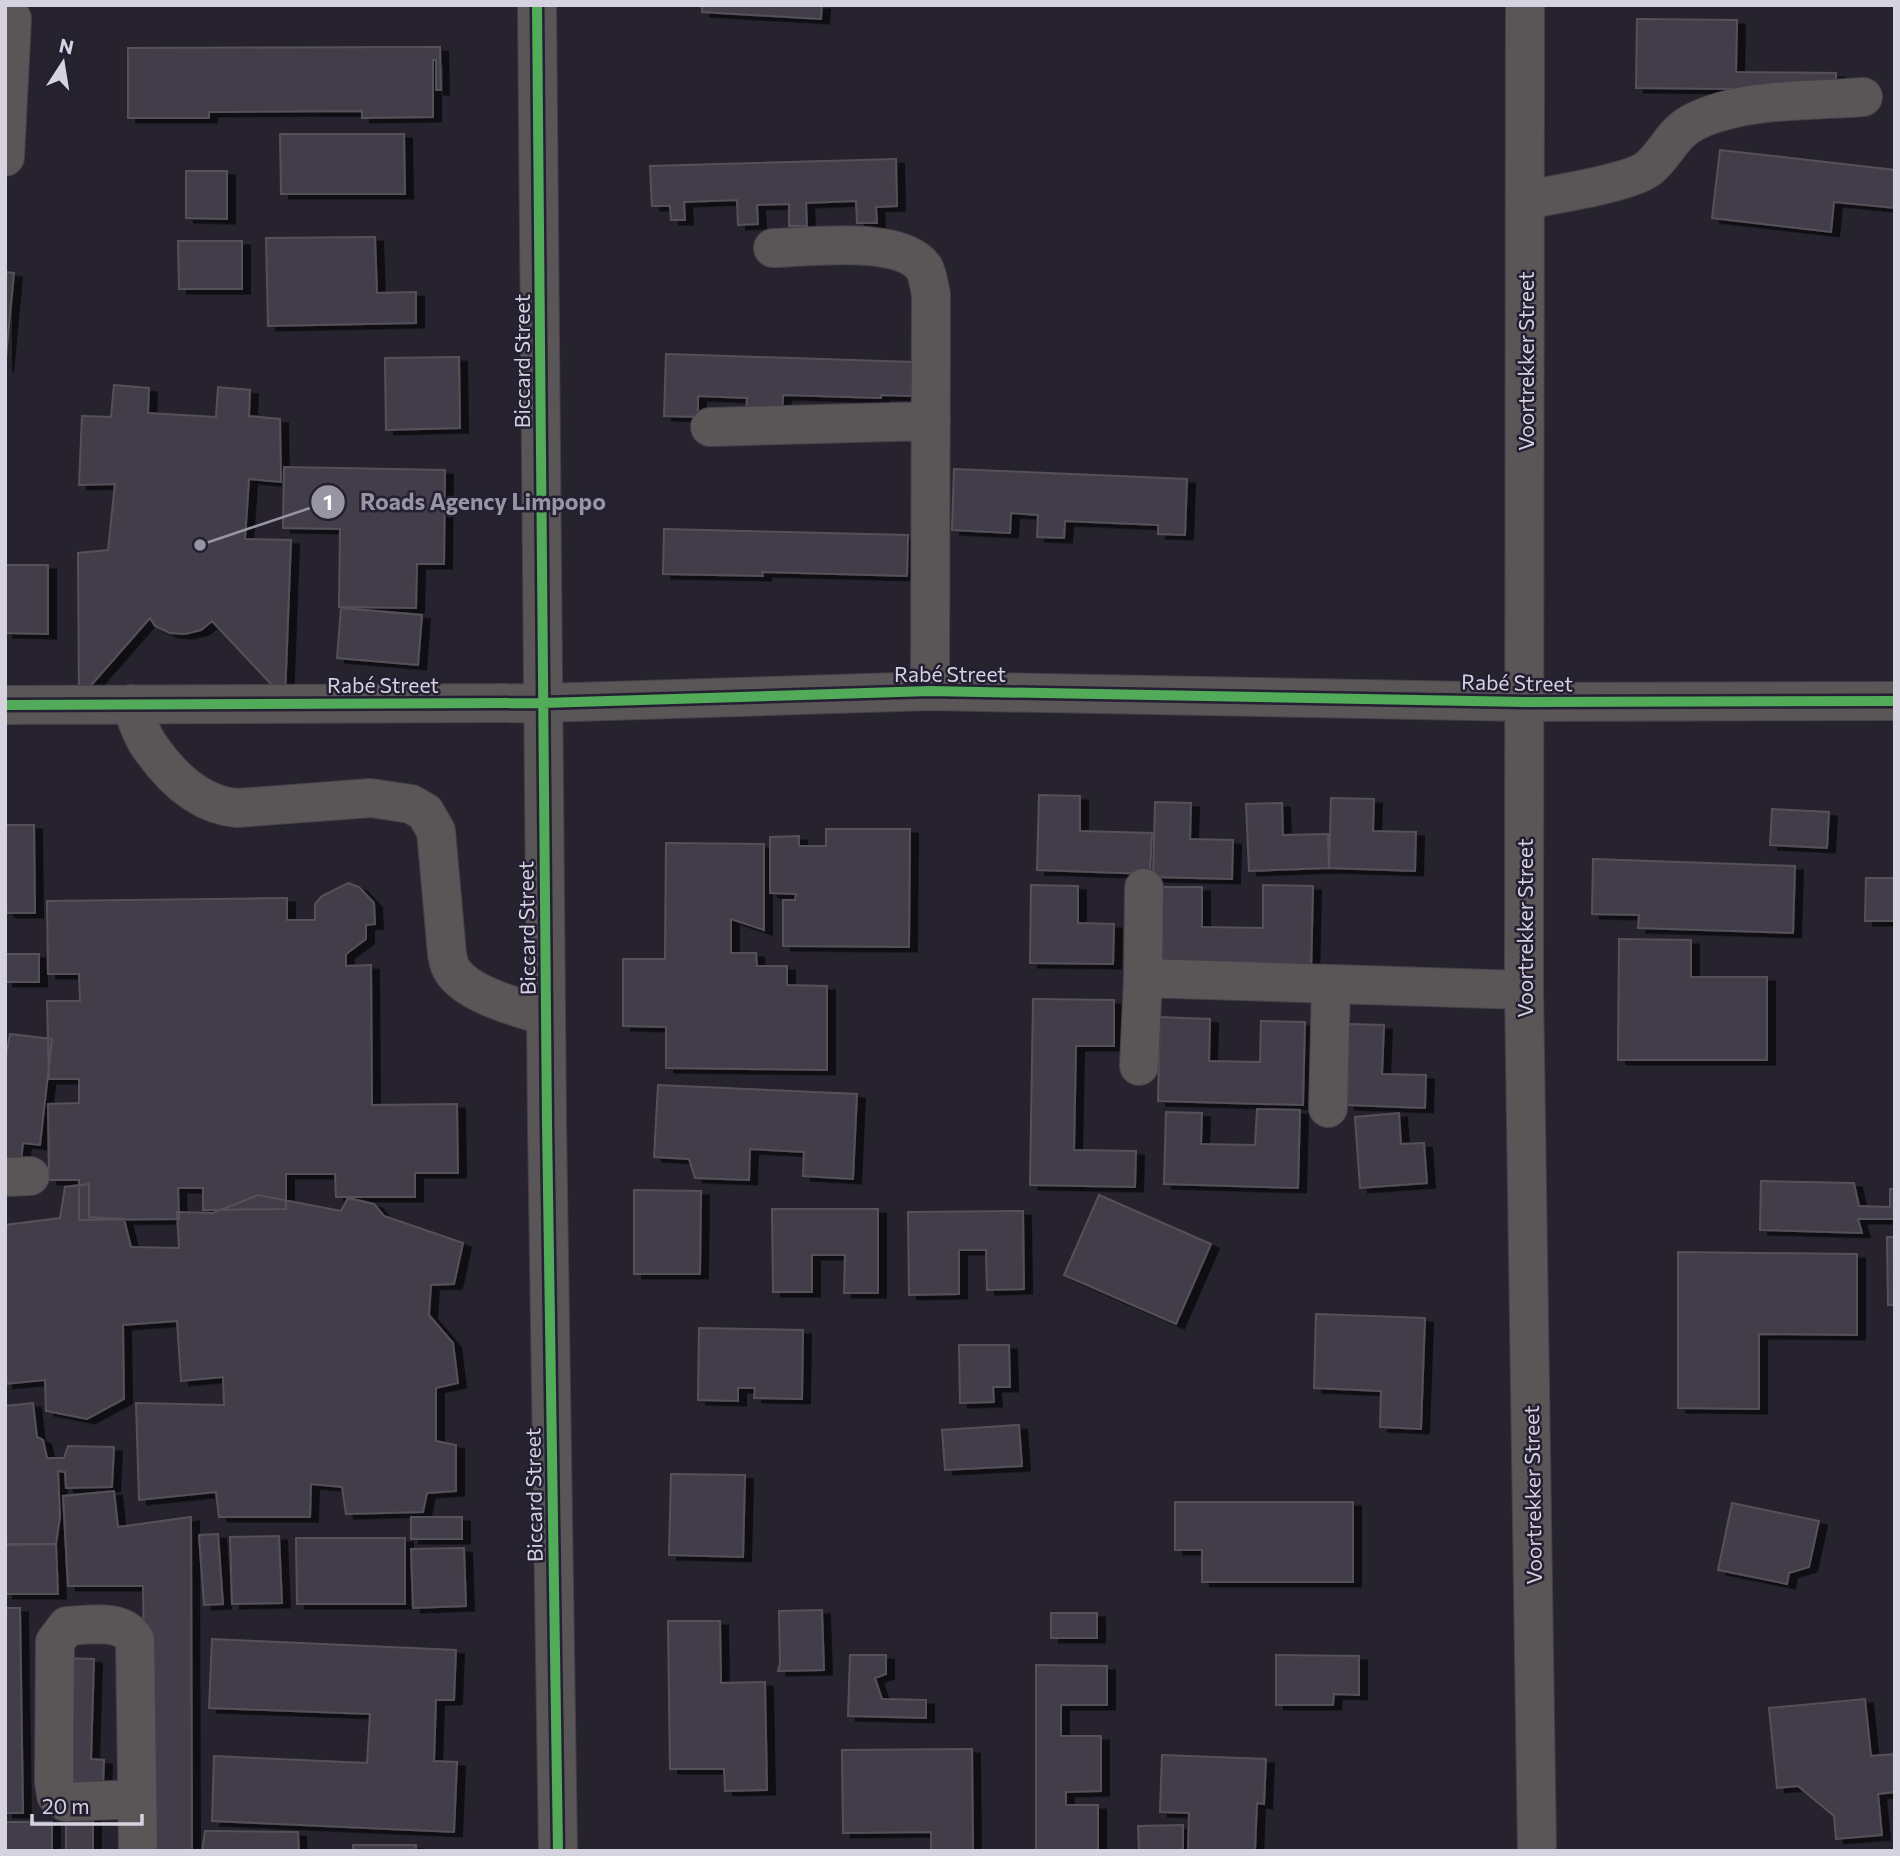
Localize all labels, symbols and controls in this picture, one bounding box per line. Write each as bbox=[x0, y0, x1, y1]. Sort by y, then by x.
north arrow bbox=[28, 28, 98, 98]
text: N bbox=[57, 33, 76, 59]
street label: Voortrekker Street bbox=[1513, 271, 1538, 451]
street label: Biccard Street bbox=[509, 294, 534, 428]
callout: Roads Agency Limpopo bbox=[311, 480, 620, 524]
text: Roads Agency Limpopo bbox=[360, 487, 606, 515]
text: 1 bbox=[323, 489, 333, 514]
street label: Rabé Street bbox=[894, 661, 1006, 686]
street label: Rabé Street bbox=[1461, 669, 1573, 695]
street label: Rabé Street bbox=[327, 672, 439, 697]
street label: Voortrekker Street bbox=[1512, 838, 1537, 1018]
street label: Biccard Street bbox=[512, 861, 540, 995]
street label: Voortrekker Street bbox=[1518, 1405, 1546, 1585]
street label: Biccard Street bbox=[519, 1428, 547, 1562]
scale bar bbox=[32, 1783, 142, 1827]
text: 20 m bbox=[42, 1793, 90, 1818]

